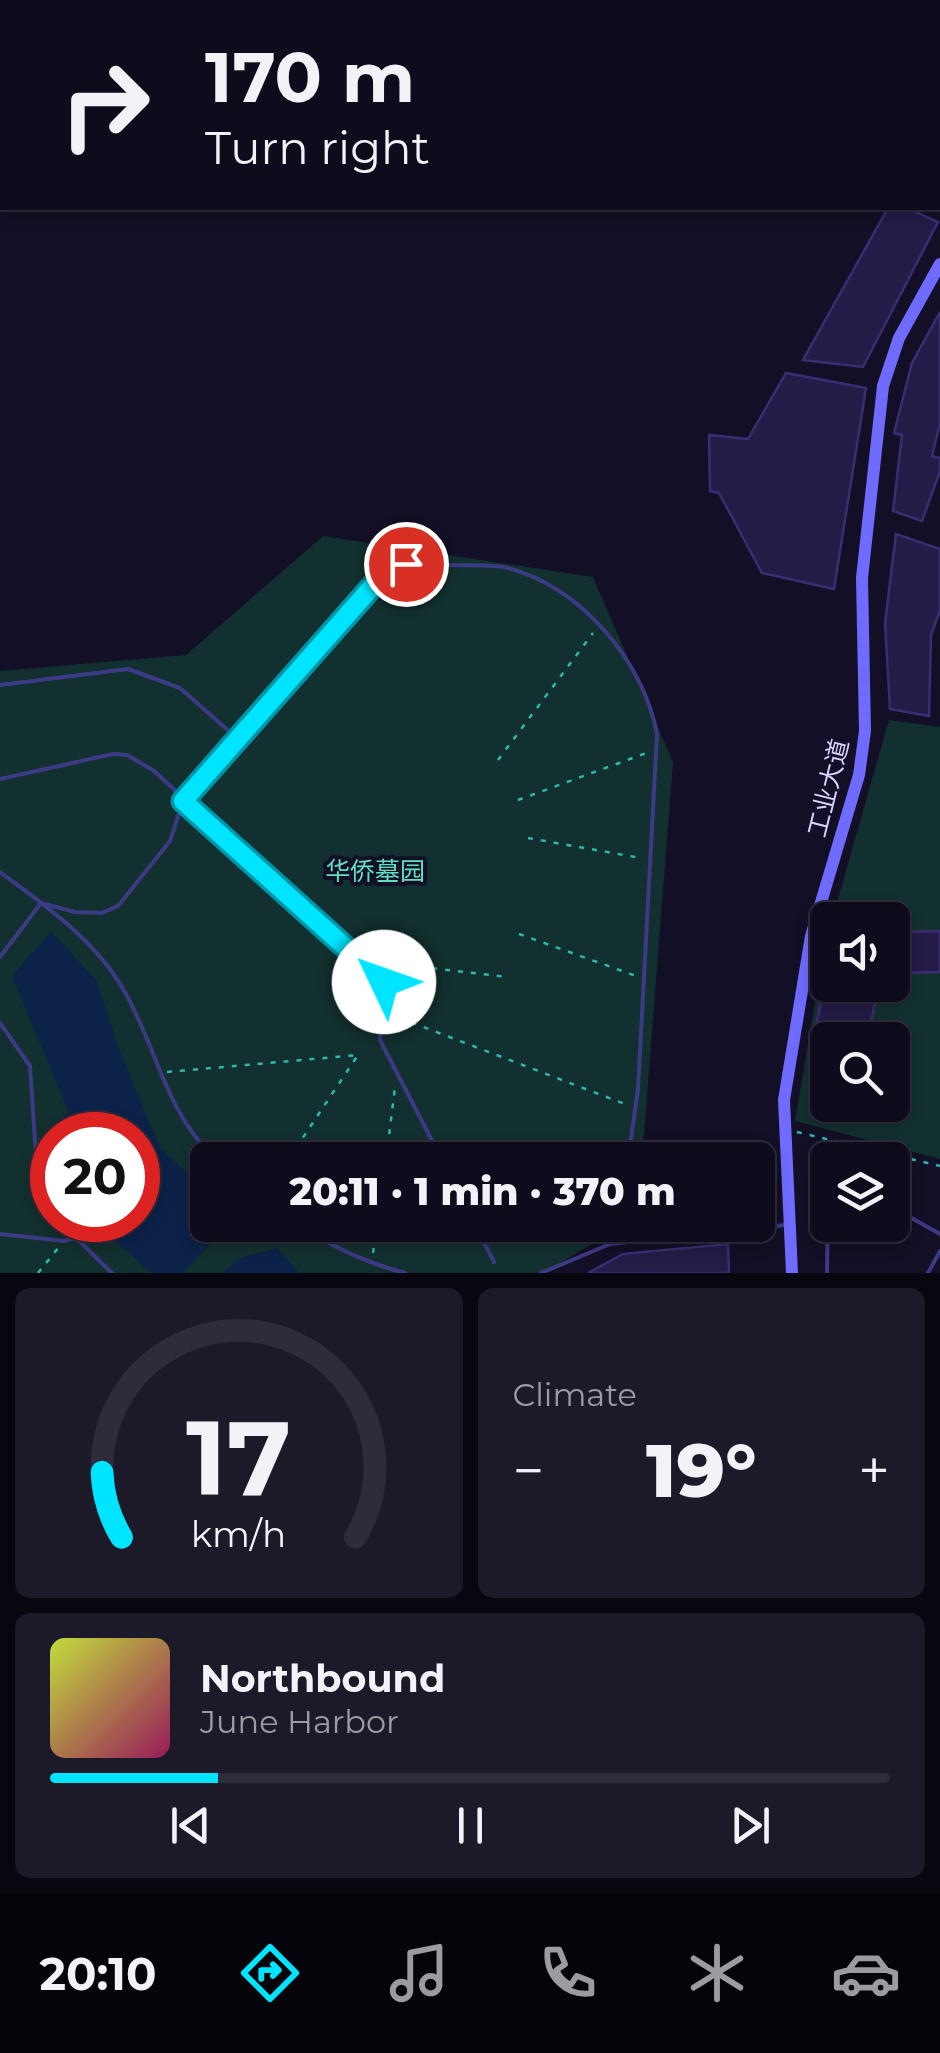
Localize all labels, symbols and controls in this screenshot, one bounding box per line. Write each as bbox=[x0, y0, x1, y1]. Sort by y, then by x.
text: 170 m bbox=[205, 34, 415, 120]
icon: right bbox=[40, 40, 170, 170]
text: Turn right bbox=[205, 120, 430, 175]
pin bbox=[364, 522, 449, 607]
icon: arrive bbox=[379, 537, 434, 592]
street label: 工业大道 bbox=[801, 736, 855, 840]
park label: 华侨墓园 bbox=[325, 856, 425, 886]
map controls bbox=[810, 902, 910, 1242]
button: sound bbox=[810, 902, 910, 1002]
position arrow bbox=[332, 930, 436, 1034]
button: search bbox=[810, 1022, 910, 1122]
speed limit sign: 20 bbox=[30, 1112, 160, 1242]
button: layers bbox=[810, 1142, 910, 1242]
text: 20:11 · 1 min · 370 m bbox=[289, 1168, 676, 1215]
text: Climate bbox=[513, 1375, 637, 1414]
text: 17 bbox=[186, 1394, 291, 1521]
text: 19° bbox=[646, 1424, 756, 1516]
text: − bbox=[513, 1437, 544, 1504]
text: + bbox=[858, 1437, 890, 1504]
text: km/h bbox=[191, 1512, 286, 1556]
text: Northbound bbox=[200, 1655, 445, 1702]
text: June Harbor bbox=[200, 1702, 399, 1741]
icon: previous bbox=[163, 1798, 218, 1853]
icon: pause bbox=[443, 1798, 498, 1853]
icon: next bbox=[723, 1798, 778, 1853]
icon: directions bbox=[235, 1938, 305, 2008]
icon: music bbox=[384, 1938, 454, 2008]
icon: phone bbox=[533, 1938, 603, 2008]
icon: climate bbox=[682, 1938, 752, 2008]
icon: car bbox=[831, 1938, 901, 2008]
text: 20:10 bbox=[39, 1946, 157, 2001]

